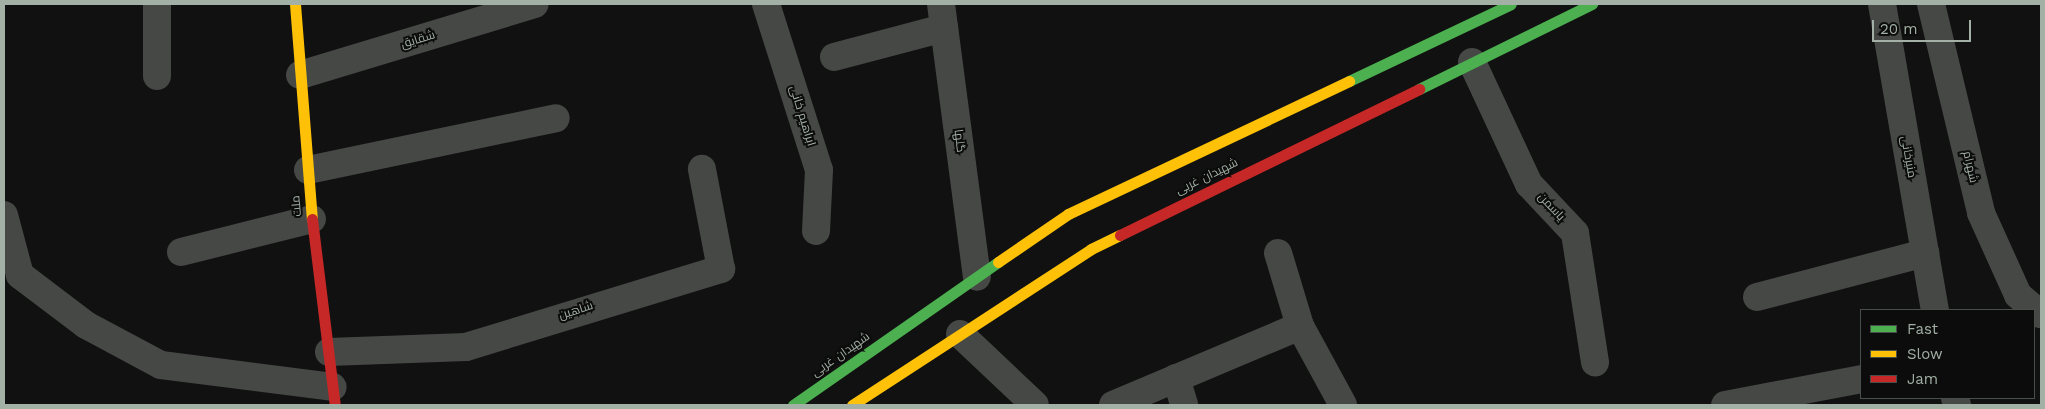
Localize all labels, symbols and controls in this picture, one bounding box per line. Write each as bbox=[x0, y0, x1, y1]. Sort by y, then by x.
scale bar bbox=[1875, 10, 1974, 42]
text: 20 m bbox=[1880, 20, 1918, 38]
street label: شقایق bbox=[399, 28, 437, 52]
street label: ابراهیم خانی bbox=[786, 84, 818, 148]
street label: گلها bbox=[950, 129, 968, 153]
street label: منیرخانی bbox=[1897, 135, 1919, 179]
street label: شهرام bbox=[1959, 150, 1981, 184]
street label: شهیدان غربی bbox=[1173, 156, 1241, 198]
street label: یاسمن bbox=[1534, 190, 1568, 224]
street label: ملت bbox=[289, 195, 305, 217]
street label: شاهین bbox=[557, 299, 595, 323]
legend bbox=[1860, 309, 2035, 399]
text: Fast bbox=[1907, 320, 1938, 338]
street label: شهیدان غربی bbox=[809, 330, 873, 380]
text: Slow bbox=[1907, 345, 1943, 363]
text: Jam bbox=[1907, 370, 1938, 388]

